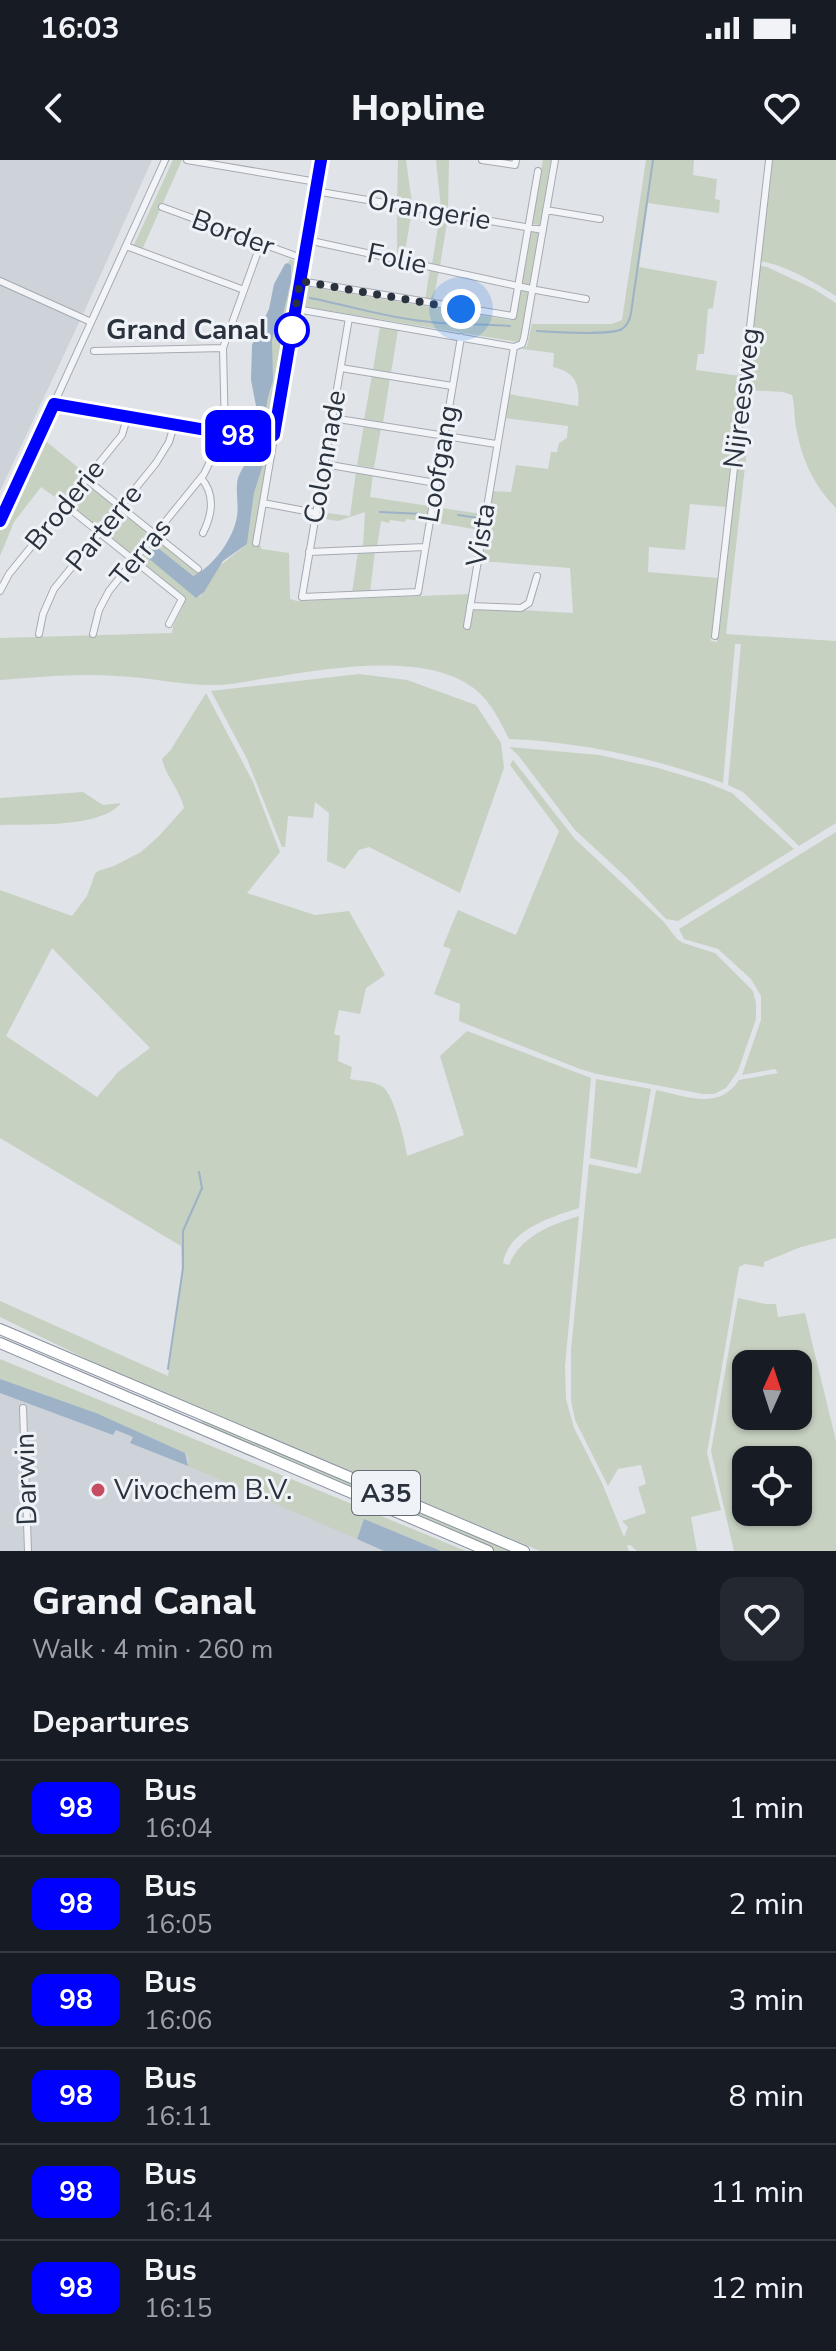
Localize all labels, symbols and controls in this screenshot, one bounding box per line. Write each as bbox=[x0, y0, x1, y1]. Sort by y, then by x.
text: 16:03 bbox=[40, 8, 119, 49]
text: Hopline bbox=[351, 84, 485, 133]
icon: back bbox=[32, 86, 76, 130]
icon: heart bbox=[760, 86, 804, 130]
street label: Orangerie bbox=[364, 180, 494, 240]
street label: Border bbox=[186, 201, 280, 265]
street label: Folie bbox=[364, 234, 430, 284]
your location bbox=[441, 289, 481, 329]
place label: Grand Canal bbox=[106, 311, 268, 349]
marker: Grand Canal bbox=[275, 313, 309, 347]
street label: Nijreesweg bbox=[715, 326, 769, 470]
street label: Colonnade bbox=[295, 387, 355, 527]
street label: Loofgang bbox=[410, 402, 468, 526]
line badge: 98 bbox=[202, 410, 274, 462]
text: 98 bbox=[221, 417, 255, 455]
street label: Broderie bbox=[17, 451, 113, 559]
street label: Parterre bbox=[57, 476, 151, 580]
street label: Vista bbox=[457, 501, 505, 570]
street label: Terras bbox=[102, 510, 180, 594]
north arrow bbox=[732, 1350, 812, 1430]
map controls bbox=[732, 1350, 812, 1526]
street label: Darwin bbox=[5, 1432, 47, 1526]
button: locate bbox=[732, 1446, 812, 1526]
place label: Vivochem B.V. bbox=[113, 1471, 292, 1509]
road number: A35 bbox=[352, 1471, 420, 1515]
marker: Vivochem B.V. bbox=[89, 1481, 107, 1499]
text: Grand Canal bbox=[32, 1576, 256, 1627]
button: heart bbox=[720, 1577, 804, 1661]
text: Walk · 4 min · 260 m bbox=[32, 1632, 273, 1667]
text: Departures bbox=[32, 1702, 189, 1743]
text: Bus bbox=[144, 1770, 197, 1811]
text: 1 min bbox=[729, 1788, 804, 1829]
text: 98 bbox=[59, 1789, 93, 1827]
text: 16:04 bbox=[144, 1811, 212, 1846]
text: Bus bbox=[144, 1866, 197, 1907]
text: 2 min bbox=[729, 1884, 804, 1925]
text: 98 bbox=[59, 1885, 93, 1923]
text: 16:05 bbox=[144, 1907, 212, 1942]
text: Bus bbox=[144, 1962, 197, 2003]
text: 3 min bbox=[729, 1980, 804, 2021]
text: 98 bbox=[59, 1981, 93, 2019]
text: 16:06 bbox=[144, 2003, 212, 2038]
text: Bus bbox=[144, 2058, 197, 2099]
text: 8 min bbox=[729, 2076, 804, 2117]
text: 98 bbox=[59, 2077, 93, 2115]
text: 16:11 bbox=[144, 2099, 212, 2134]
text: Bus bbox=[144, 2154, 197, 2195]
text: 11 min bbox=[711, 2172, 804, 2213]
text: 98 bbox=[59, 2173, 93, 2211]
text: 16:14 bbox=[144, 2195, 212, 2230]
text: Bus bbox=[144, 2250, 197, 2291]
text: 12 min bbox=[711, 2268, 804, 2309]
text: 98 bbox=[59, 2269, 93, 2307]
text: 16:15 bbox=[144, 2291, 212, 2326]

